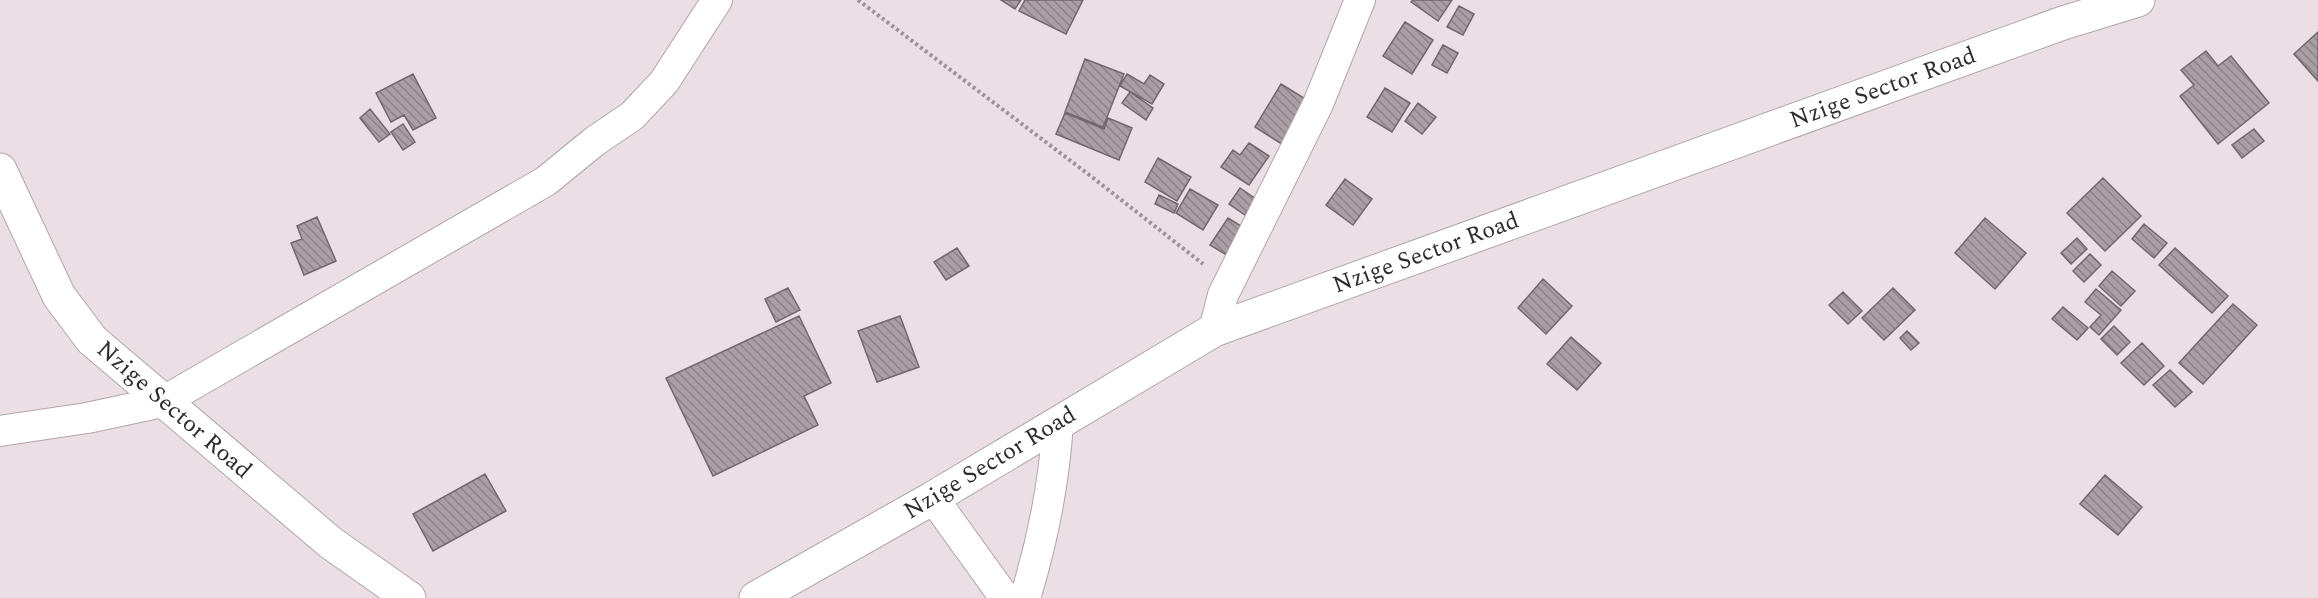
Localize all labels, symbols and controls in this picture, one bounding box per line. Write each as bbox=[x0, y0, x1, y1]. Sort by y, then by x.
street label: Nzige Sector Road bbox=[1785, 38, 1981, 138]
street label: Nzige Sector Road bbox=[1328, 203, 1524, 303]
street label: Nzige Sector Road bbox=[88, 332, 260, 488]
street label: Nzige Sector Road bbox=[897, 397, 1083, 529]

